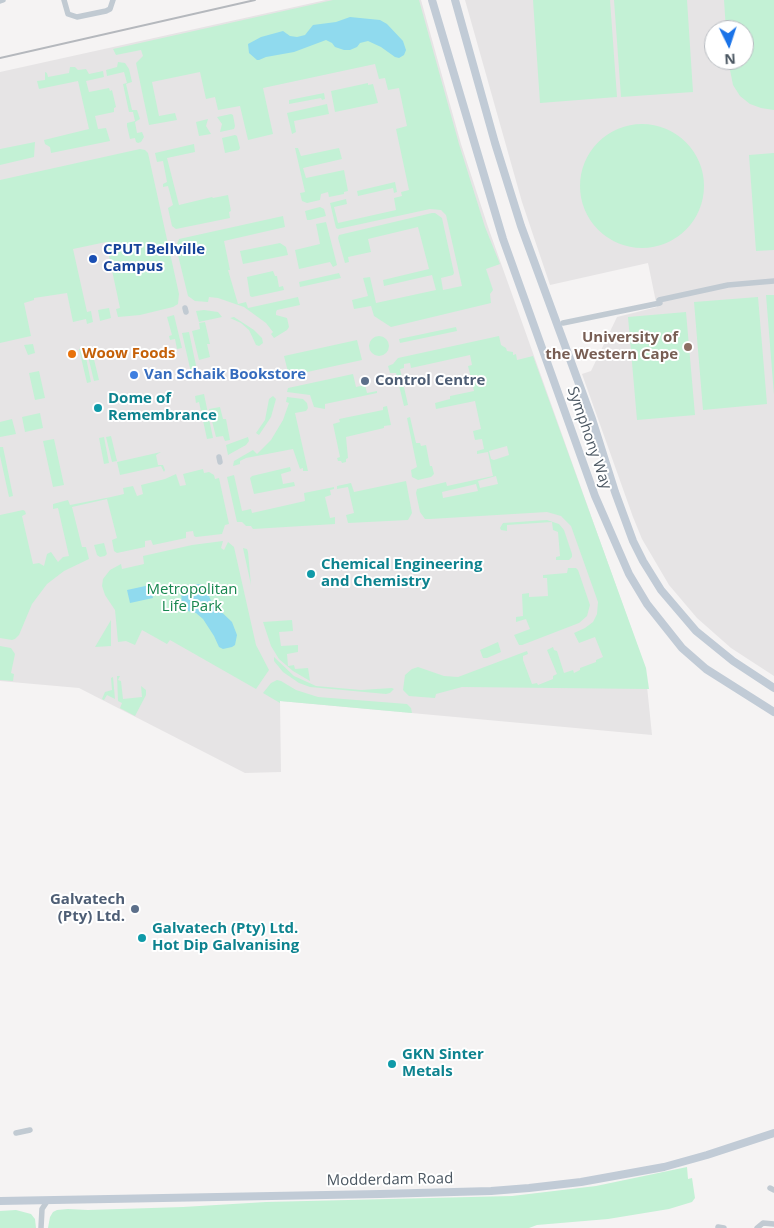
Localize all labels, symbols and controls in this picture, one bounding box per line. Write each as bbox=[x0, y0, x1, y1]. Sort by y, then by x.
north arrow bbox=[704, 20, 754, 70]
text: N bbox=[724, 50, 736, 69]
place label: CPUT Bellville Campus bbox=[103, 241, 205, 276]
marker: CPUT Bellville Campus bbox=[87, 253, 99, 265]
place label: University of the Western Cape bbox=[545, 329, 678, 364]
marker: University of the Western Cape bbox=[682, 341, 694, 353]
place label: Woow Foods bbox=[82, 345, 176, 363]
marker: Woow Foods bbox=[66, 348, 78, 360]
place label: Van Schaik Bookstore bbox=[144, 366, 306, 384]
marker: Van Schaik Bookstore bbox=[128, 369, 140, 381]
place label: Control Centre bbox=[375, 372, 485, 390]
marker: Control Centre bbox=[359, 375, 371, 387]
street label: Symphony Way bbox=[563, 384, 615, 492]
place label: Dome of Remembrance bbox=[108, 390, 217, 425]
marker: Dome of Remembrance bbox=[92, 402, 104, 414]
place label: Chemical Engineering and Chemistry bbox=[321, 556, 482, 591]
marker: Chemical Engineering and Chemistry bbox=[305, 568, 317, 580]
park label: Metropolitan Life Park bbox=[146, 581, 238, 616]
place label: Galvatech (Pty) Ltd. bbox=[50, 891, 125, 926]
marker: Galvatech (Pty) Ltd. bbox=[129, 903, 141, 915]
place label: Galvatech (Pty) Ltd. Hot Dip Galvanising bbox=[152, 920, 299, 955]
marker: Galvatech (Pty) Ltd. Hot Dip Galvanising bbox=[136, 932, 148, 944]
place label: GKN Sinter Metals bbox=[402, 1046, 484, 1081]
marker: GKN Sinter Metals bbox=[386, 1058, 398, 1070]
street label: Modderdam Road bbox=[327, 1170, 453, 1190]

